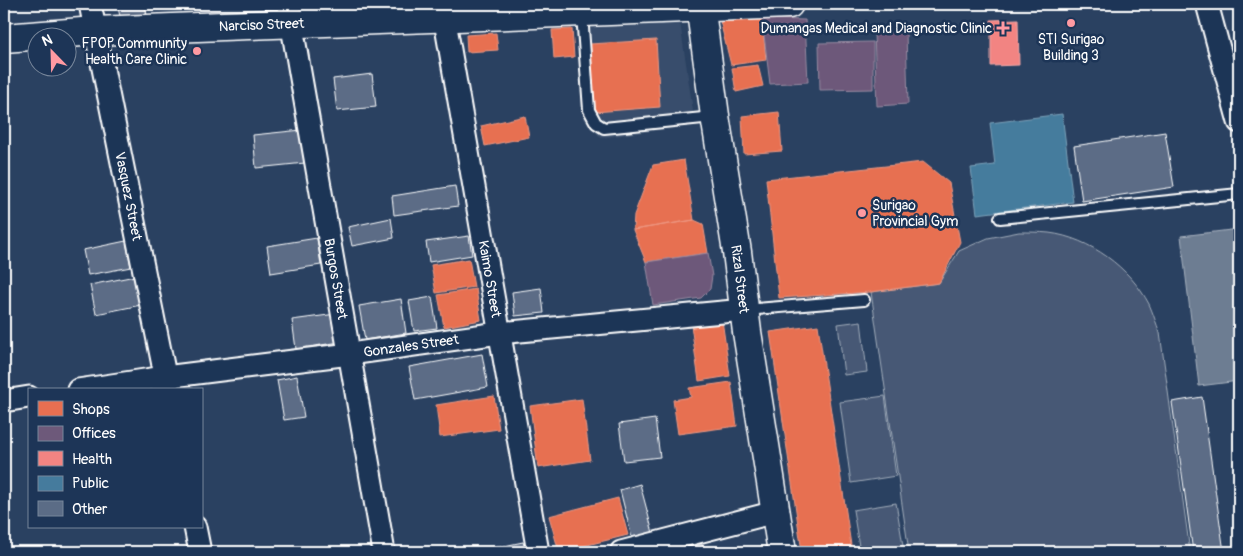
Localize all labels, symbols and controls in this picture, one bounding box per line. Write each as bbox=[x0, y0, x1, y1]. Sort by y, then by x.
street label: Narciso Street bbox=[219, 15, 305, 35]
marker: STI Surigao Building 3 bbox=[1065, 17, 1077, 29]
place label: Dumangas Medical and Diagnostic Clinic bbox=[760, 20, 992, 37]
marker: Dumangas Medical and Diagnostic Clinic bbox=[996, 21, 1010, 35]
north arrow bbox=[28, 28, 78, 78]
text: N bbox=[39, 31, 55, 50]
place label: STI Surigao Building 3 bbox=[1038, 31, 1105, 64]
place label: FPOP Community Health Care Clinic bbox=[82, 35, 187, 68]
marker: FPOP Community Health Care Clinic bbox=[191, 45, 203, 57]
street label: Vasquez Street bbox=[111, 150, 146, 242]
place label: Surigao Provincial Gym bbox=[872, 197, 958, 230]
marker: Surigao Provincial Gym bbox=[856, 207, 868, 219]
street label: Burgos Street bbox=[320, 237, 351, 321]
street label: Kaimo Street bbox=[475, 239, 505, 319]
street label: Rizal Street bbox=[727, 244, 753, 315]
street label: Gonzales Street bbox=[362, 331, 460, 361]
legend bbox=[28, 388, 202, 528]
text: Shops bbox=[72, 400, 110, 419]
text: Offices bbox=[72, 424, 116, 443]
text: Health bbox=[72, 450, 112, 469]
text: Public bbox=[72, 474, 109, 493]
text: Other bbox=[72, 500, 108, 519]

